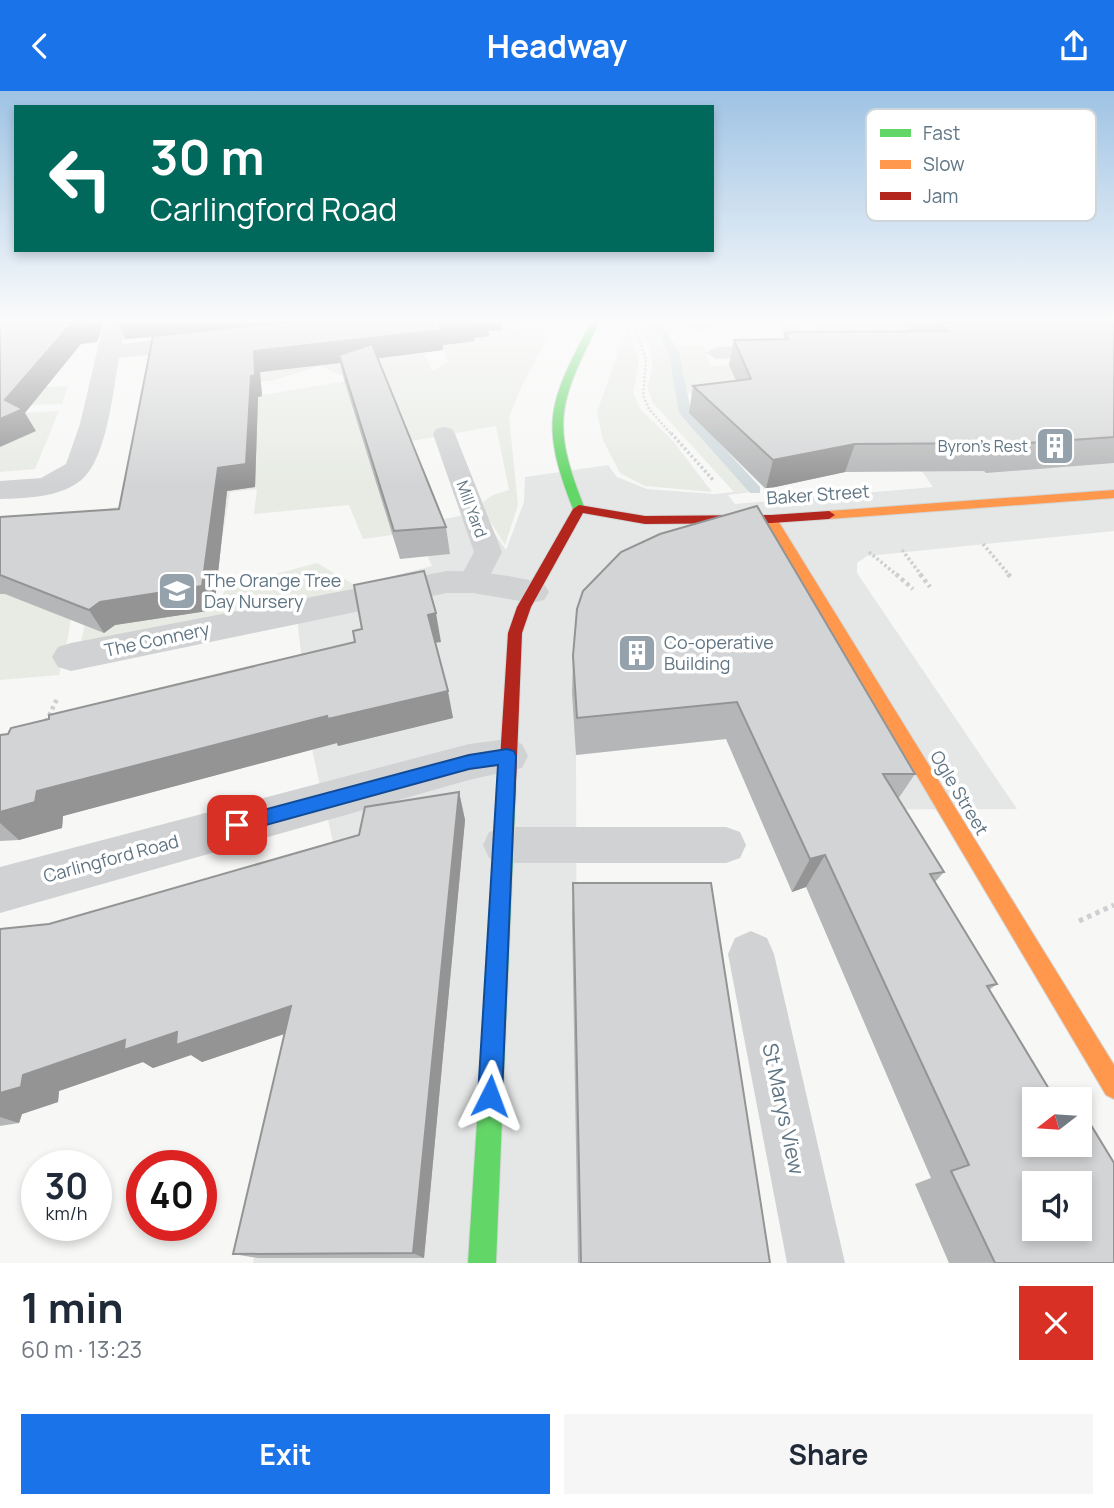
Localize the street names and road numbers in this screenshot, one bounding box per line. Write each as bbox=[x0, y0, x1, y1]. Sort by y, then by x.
street label: Mill Yard bbox=[451, 477, 493, 541]
street label: Baker Street bbox=[766, 478, 870, 510]
street label: The Connery bbox=[102, 616, 212, 662]
street label: Ogle Street bbox=[925, 746, 995, 839]
street label: Carlingford Road bbox=[40, 828, 181, 888]
street label: St Marys View bbox=[756, 1040, 812, 1177]

